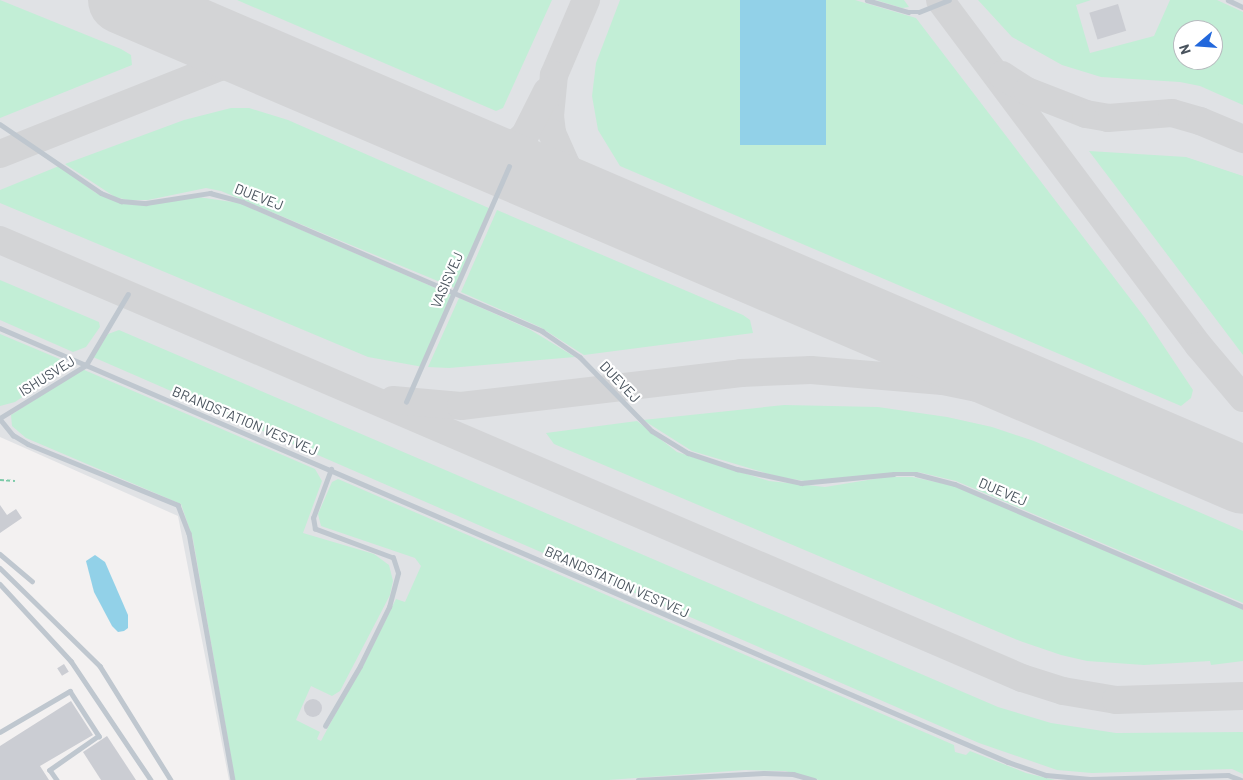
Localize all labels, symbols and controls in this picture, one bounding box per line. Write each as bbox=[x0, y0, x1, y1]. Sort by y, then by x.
north arrow bbox=[1173, 20, 1223, 70]
text: N bbox=[1175, 42, 1194, 57]
street label: DUEVEJ bbox=[232, 180, 286, 214]
street label: VASISVEJ bbox=[427, 249, 467, 311]
street label: ISHUSVEJ bbox=[16, 352, 78, 400]
street label: DUEVEJ bbox=[596, 358, 644, 406]
street label: BRANDSTATION VESTVEJ bbox=[170, 383, 320, 459]
street label: DUEVEJ bbox=[976, 474, 1030, 510]
street label: BRANDSTATION VESTVEJ bbox=[542, 543, 692, 621]

